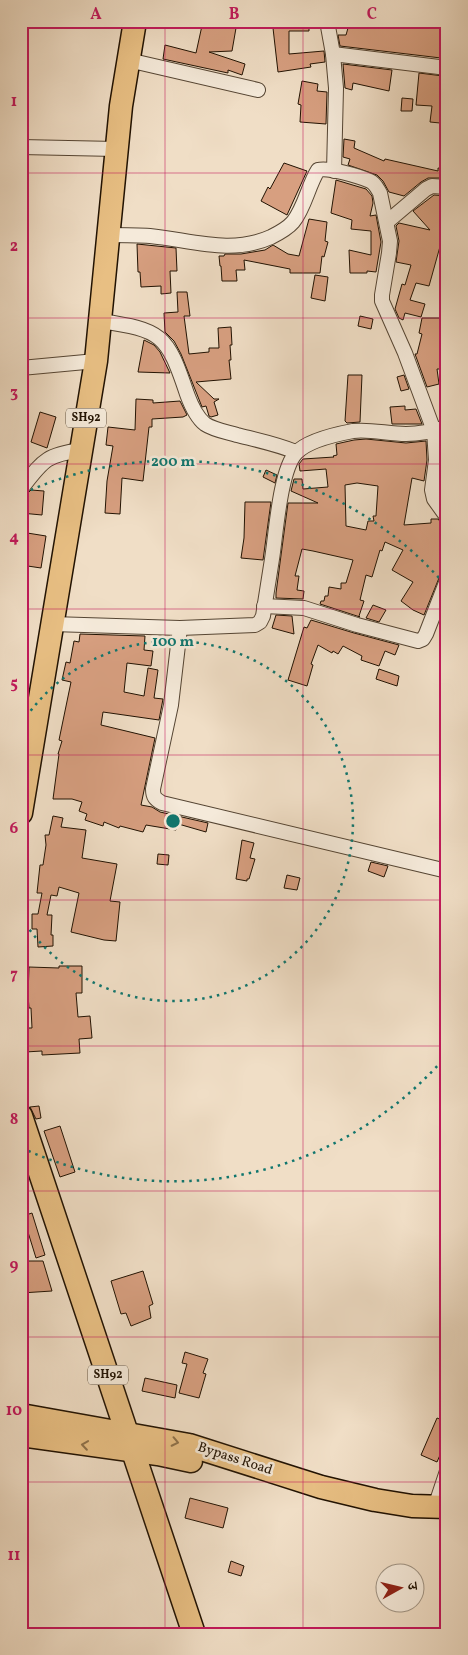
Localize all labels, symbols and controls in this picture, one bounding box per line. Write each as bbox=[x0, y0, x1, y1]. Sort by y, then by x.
text: A bbox=[90, 4, 102, 26]
text: B bbox=[229, 4, 240, 26]
text: C bbox=[367, 4, 377, 26]
text: 1 bbox=[11, 91, 17, 113]
text: 2 bbox=[10, 236, 18, 258]
text: 3 bbox=[10, 382, 18, 404]
road number: SH92 bbox=[66, 408, 106, 428]
text: 200 m bbox=[151, 452, 195, 473]
text: 4 bbox=[9, 527, 19, 549]
text: 100 m bbox=[152, 632, 195, 653]
text: 5 bbox=[10, 673, 18, 695]
centre of rings bbox=[164, 812, 182, 830]
text: 6 bbox=[10, 818, 19, 840]
text: 7 bbox=[10, 964, 18, 986]
text: 8 bbox=[10, 1109, 18, 1131]
text: 9 bbox=[10, 1255, 19, 1277]
road number: SH92 bbox=[88, 1366, 128, 1384]
text: 10 bbox=[6, 1400, 22, 1422]
one-way arrow bbox=[171, 1436, 179, 1447]
street label: Bypass Road bbox=[195, 1438, 275, 1480]
one-way arrow bbox=[81, 1440, 89, 1451]
text: 11 bbox=[8, 1545, 20, 1567]
north arrow bbox=[376, 1562, 426, 1612]
text: उ bbox=[401, 1581, 421, 1592]

